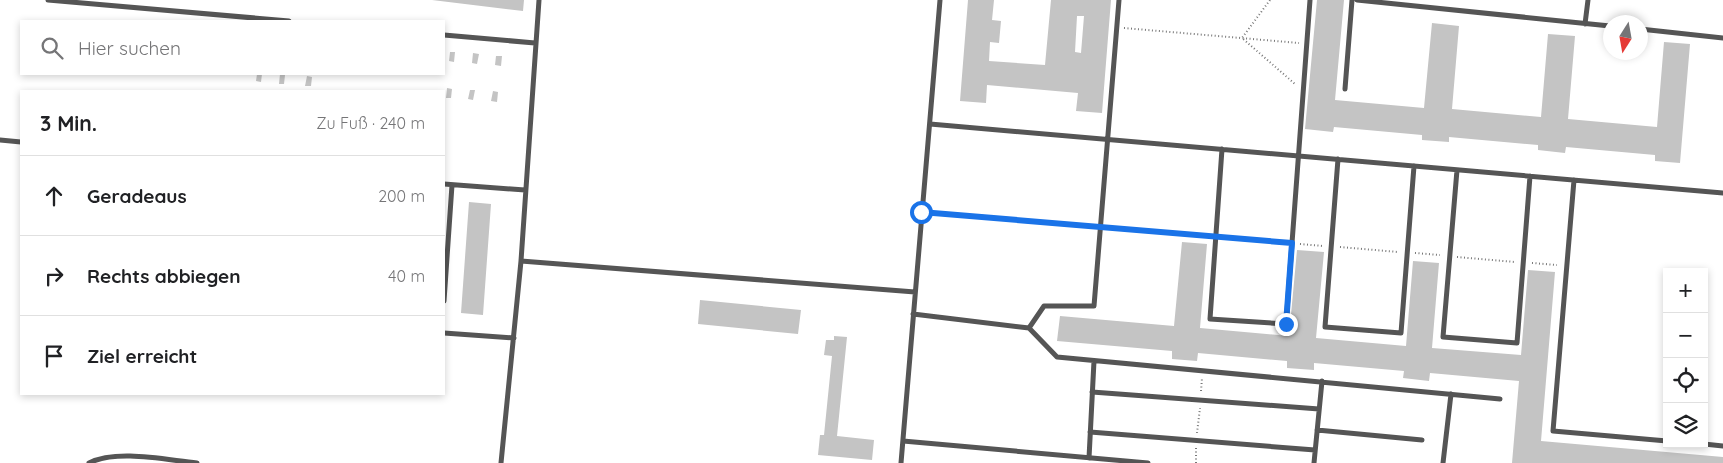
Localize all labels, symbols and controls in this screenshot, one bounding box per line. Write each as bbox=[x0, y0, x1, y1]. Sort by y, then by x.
north arrow bbox=[1603, 15, 1648, 60]
search box bbox=[20, 20, 445, 75]
icon: search bbox=[38, 34, 66, 62]
text: Hier suchen bbox=[78, 36, 181, 60]
text: 3 Min. bbox=[40, 110, 97, 136]
text: Zu Fuß · 240 m bbox=[316, 113, 425, 133]
icon: ahead bbox=[40, 182, 68, 210]
text: Geradeaus bbox=[87, 184, 187, 208]
text: 200 m bbox=[378, 186, 425, 206]
route start bbox=[910, 201, 933, 224]
icon: right bbox=[40, 262, 68, 290]
text: Rechts abbiegen bbox=[87, 264, 240, 288]
text: 40 m bbox=[388, 266, 425, 286]
map controls bbox=[1663, 268, 1708, 448]
button: + bbox=[1663, 268, 1708, 313]
route end bbox=[1275, 313, 1298, 336]
button: − bbox=[1663, 313, 1708, 358]
icon: arrive bbox=[40, 342, 68, 370]
text: Ziel erreicht bbox=[87, 344, 197, 368]
button: locate bbox=[1663, 358, 1708, 403]
button: layers bbox=[1663, 403, 1708, 448]

